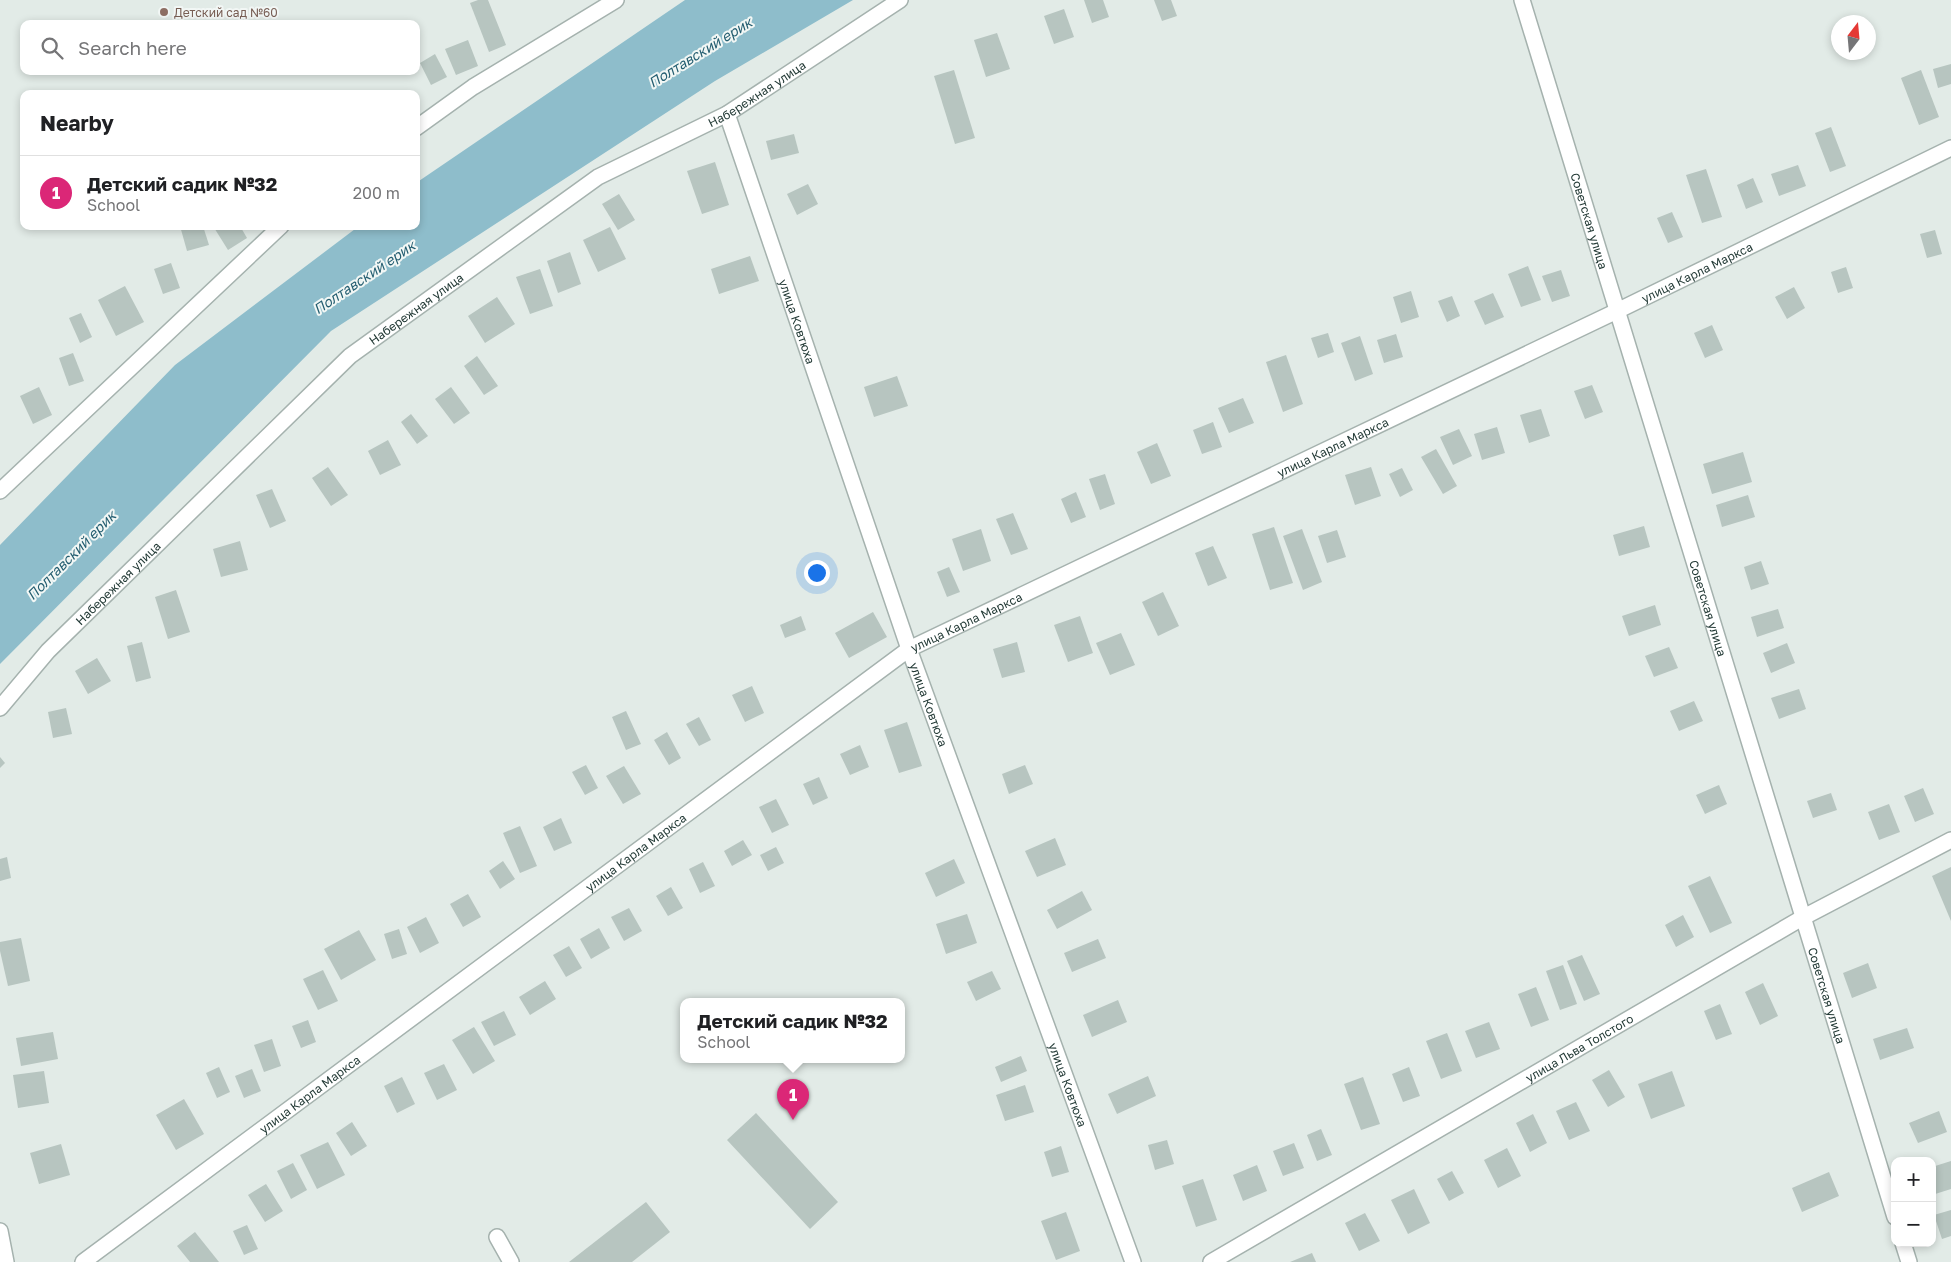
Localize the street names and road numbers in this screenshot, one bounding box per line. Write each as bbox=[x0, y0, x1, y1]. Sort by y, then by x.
street label: Набережная улица bbox=[705, 57, 808, 130]
street label: Советская улица bbox=[1568, 171, 1612, 271]
street label: улица Карла Маркса bbox=[1639, 239, 1755, 305]
street label: Набережная улица bbox=[366, 269, 466, 348]
street label: улица Ковтюха bbox=[776, 277, 819, 366]
street label: улица Карла Маркса bbox=[1274, 414, 1391, 480]
street label: Набережная улица bbox=[72, 538, 163, 628]
street label: Советская улица bbox=[1687, 558, 1730, 658]
street label: улица Карла Маркса bbox=[908, 589, 1024, 655]
street label: улица Ковтюха bbox=[907, 660, 951, 748]
street label: улица Карла Маркса bbox=[582, 810, 689, 894]
street label: Советская улица bbox=[1805, 945, 1849, 1045]
street label: улица Льва Толстого bbox=[1523, 1010, 1636, 1085]
street label: улица Ковтюха bbox=[1046, 1041, 1090, 1129]
street label: улица Карла Маркса bbox=[256, 1052, 363, 1136]

